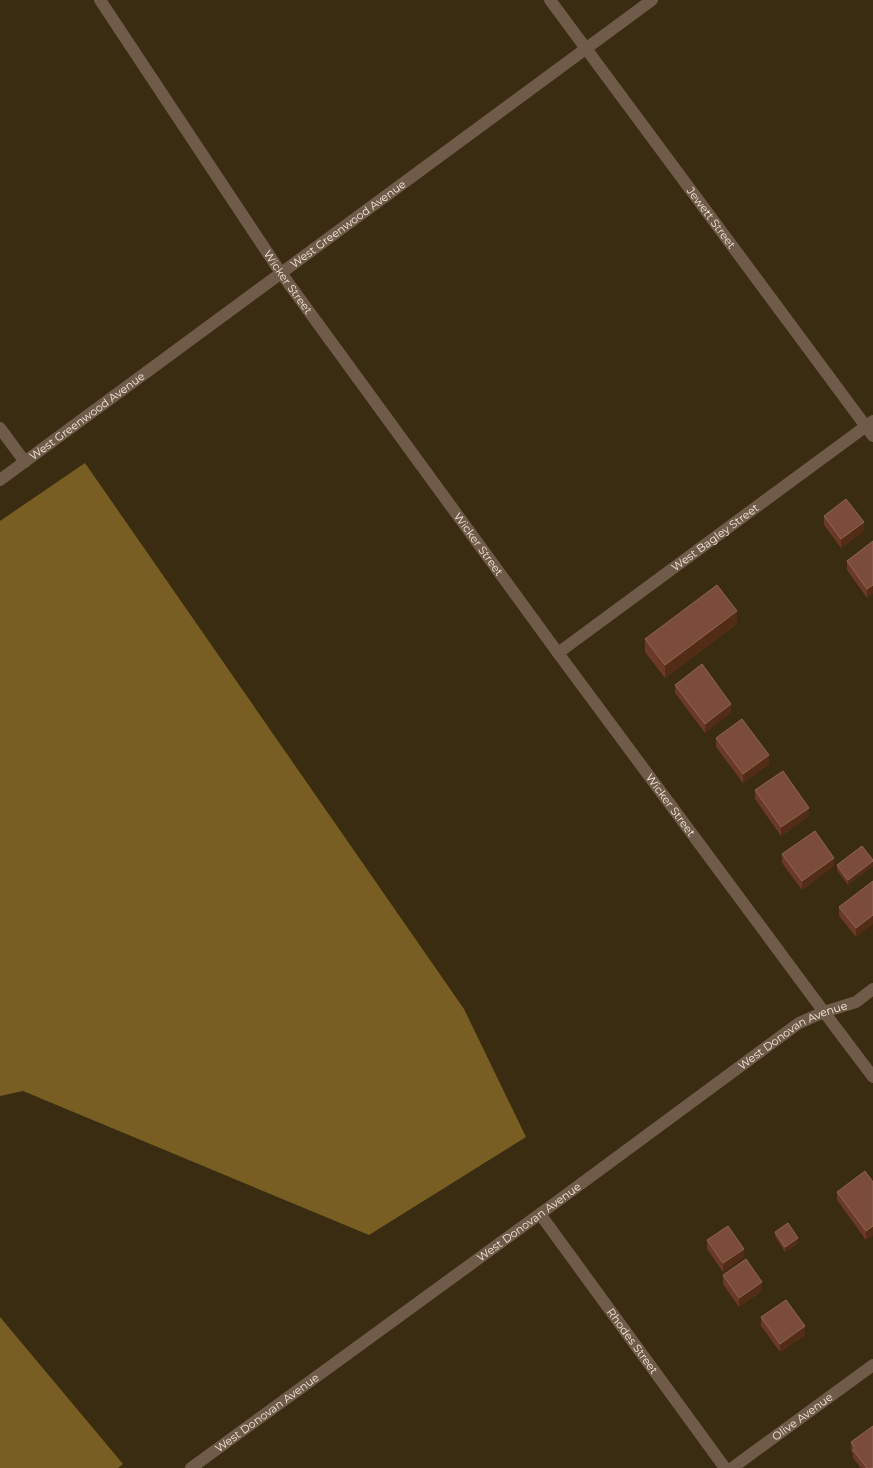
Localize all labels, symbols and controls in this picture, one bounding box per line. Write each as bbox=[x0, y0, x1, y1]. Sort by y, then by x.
street label: West Greenwood Avenue bbox=[287, 177, 409, 271]
street label: Jewett Street bbox=[683, 183, 739, 252]
street label: Wicker Street bbox=[261, 248, 316, 317]
street label: West Greenwood Avenue bbox=[27, 369, 148, 463]
street label: West Bagley Street bbox=[669, 500, 762, 574]
street label: Wicker Street bbox=[451, 510, 507, 579]
street label: Wicker Street bbox=[643, 771, 699, 840]
street label: West Donovan Avenue bbox=[735, 998, 849, 1073]
street label: West Donovan Avenue bbox=[474, 1179, 584, 1264]
street label: Rhodes Street bbox=[604, 1305, 661, 1377]
street label: West Donovan Avenue bbox=[212, 1370, 322, 1455]
street label: Olive Avenue bbox=[769, 1390, 836, 1444]

